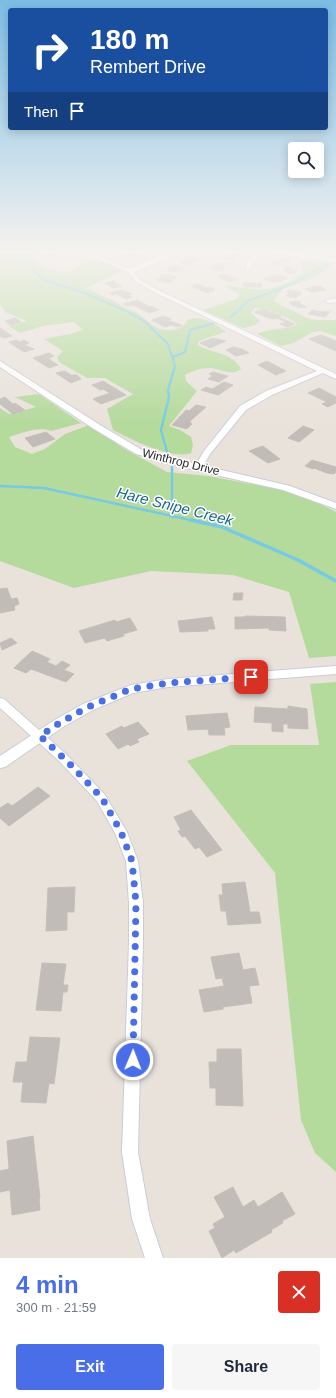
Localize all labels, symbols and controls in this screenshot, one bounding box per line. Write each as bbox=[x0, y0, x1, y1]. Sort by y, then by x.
icon: right bbox=[24, 24, 76, 76]
text: 180 m bbox=[90, 24, 169, 55]
text: Rembert Drive bbox=[90, 57, 206, 77]
icon: arrive bbox=[66, 100, 88, 122]
text: Then bbox=[24, 103, 58, 120]
map controls bbox=[288, 142, 324, 178]
button: search bbox=[288, 142, 324, 178]
street label: Winthrop Drive bbox=[141, 446, 222, 478]
water label: Hare Snipe Creek bbox=[115, 483, 236, 529]
pin bbox=[234, 660, 268, 694]
icon: arrive bbox=[240, 666, 262, 688]
position arrow bbox=[112, 1039, 154, 1081]
text: 4 min bbox=[16, 1271, 79, 1298]
button: close bbox=[278, 1271, 320, 1313]
text: 300 m · 21:59 bbox=[16, 1300, 96, 1315]
button: Exit bbox=[16, 1344, 164, 1390]
button: Share bbox=[172, 1344, 320, 1390]

